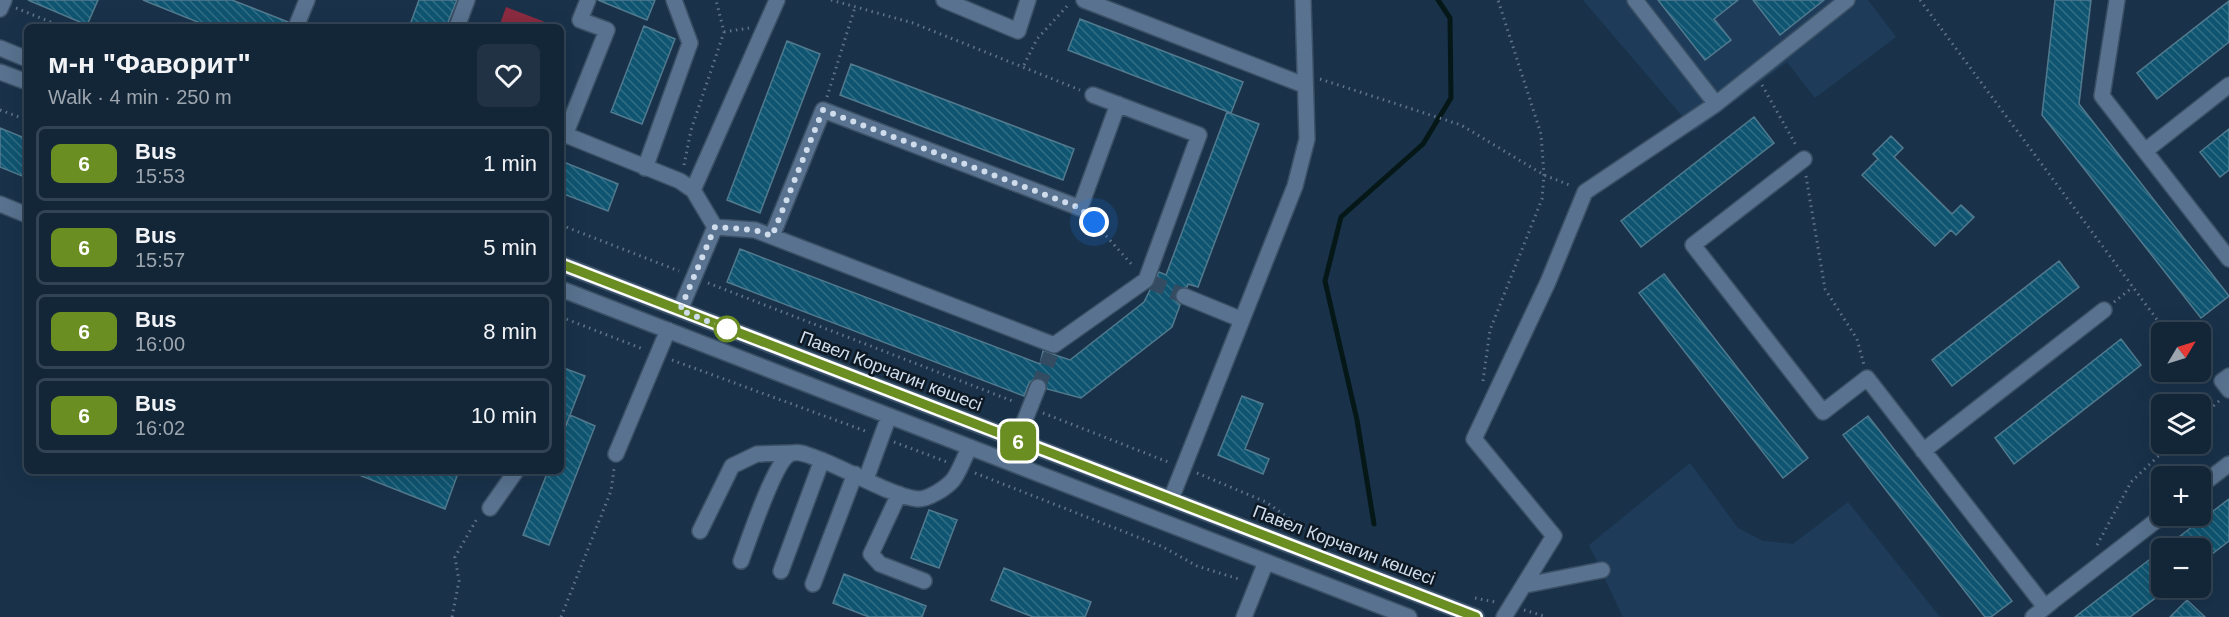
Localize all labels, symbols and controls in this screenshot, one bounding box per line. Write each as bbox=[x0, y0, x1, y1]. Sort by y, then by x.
button: heart bbox=[477, 44, 540, 107]
text: м-н "Фаворит" bbox=[48, 48, 251, 79]
text: Walk · 4 min · 250 m bbox=[48, 86, 232, 108]
text: Bus bbox=[135, 139, 177, 164]
text: 1 min bbox=[483, 151, 537, 176]
text: 6 bbox=[78, 152, 90, 175]
text: 15:53 bbox=[135, 165, 185, 187]
your location bbox=[1079, 207, 1109, 237]
text: Bus bbox=[135, 223, 177, 248]
text: 5 min bbox=[483, 235, 537, 260]
text: 6 bbox=[78, 236, 90, 259]
text: 15:57 bbox=[135, 249, 185, 271]
text: Bus bbox=[135, 307, 177, 332]
unlabelled marker bbox=[714, 316, 740, 342]
text: 8 min bbox=[483, 319, 537, 344]
text: 6 bbox=[78, 320, 90, 343]
north arrow bbox=[2151, 322, 2211, 382]
map controls bbox=[2151, 322, 2211, 598]
street label: Павел Корчагин көшесі bbox=[797, 327, 985, 415]
text: 16:00 bbox=[135, 333, 185, 355]
text: Bus bbox=[135, 391, 177, 416]
button: layers bbox=[2151, 394, 2211, 454]
text: 10 min bbox=[471, 403, 537, 428]
text: 6 bbox=[78, 404, 90, 427]
text: 16:02 bbox=[135, 417, 185, 439]
line badge: 6 bbox=[998, 422, 1038, 460]
text: 6 bbox=[1012, 430, 1024, 453]
button: + bbox=[2151, 466, 2211, 526]
street label: Павел Корчагин көшесі bbox=[1250, 501, 1438, 589]
button: − bbox=[2151, 538, 2211, 598]

